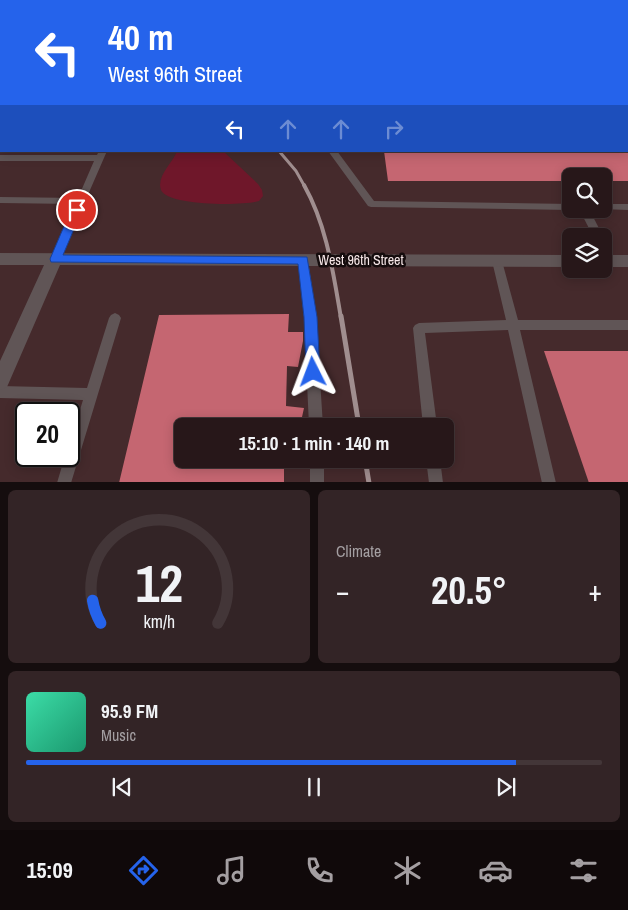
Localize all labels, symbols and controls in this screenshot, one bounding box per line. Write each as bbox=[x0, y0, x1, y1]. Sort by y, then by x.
text: 40 m bbox=[108, 14, 173, 61]
icon: left bbox=[25, 20, 90, 85]
text: West 96th Street bbox=[108, 59, 242, 89]
icon: left bbox=[221, 115, 249, 143]
icon: ahead bbox=[274, 115, 302, 143]
icon: ahead bbox=[327, 115, 355, 143]
icon: right bbox=[380, 115, 408, 143]
map controls bbox=[562, 168, 612, 278]
button: search bbox=[562, 168, 612, 218]
pin bbox=[56, 189, 98, 231]
icon: arrive bbox=[63, 196, 91, 224]
button: layers bbox=[562, 228, 612, 278]
street label: West 96th Street bbox=[318, 251, 404, 269]
position arrow bbox=[286, 345, 338, 397]
speed limit sign: 20 bbox=[15, 402, 80, 467]
text: 15:10 · 1 min · 140 m bbox=[239, 430, 389, 456]
text: Climate bbox=[336, 540, 381, 562]
text: 12 bbox=[135, 548, 183, 618]
text: 20.5° bbox=[431, 565, 507, 616]
text: − bbox=[336, 572, 349, 610]
text: + bbox=[589, 572, 602, 610]
text: km/h bbox=[143, 610, 175, 634]
text: 95.9 FM bbox=[101, 698, 158, 724]
text: Music bbox=[101, 724, 136, 746]
icon: previous bbox=[108, 773, 136, 801]
icon: pause bbox=[300, 773, 328, 801]
icon: next bbox=[492, 773, 520, 801]
icon: directions bbox=[126, 853, 161, 888]
icon: music bbox=[214, 853, 249, 888]
icon: phone bbox=[302, 853, 337, 888]
icon: climate bbox=[390, 853, 425, 888]
icon: car bbox=[478, 853, 513, 888]
icon: filters bbox=[566, 853, 601, 888]
text: 15:09 bbox=[27, 855, 73, 885]

